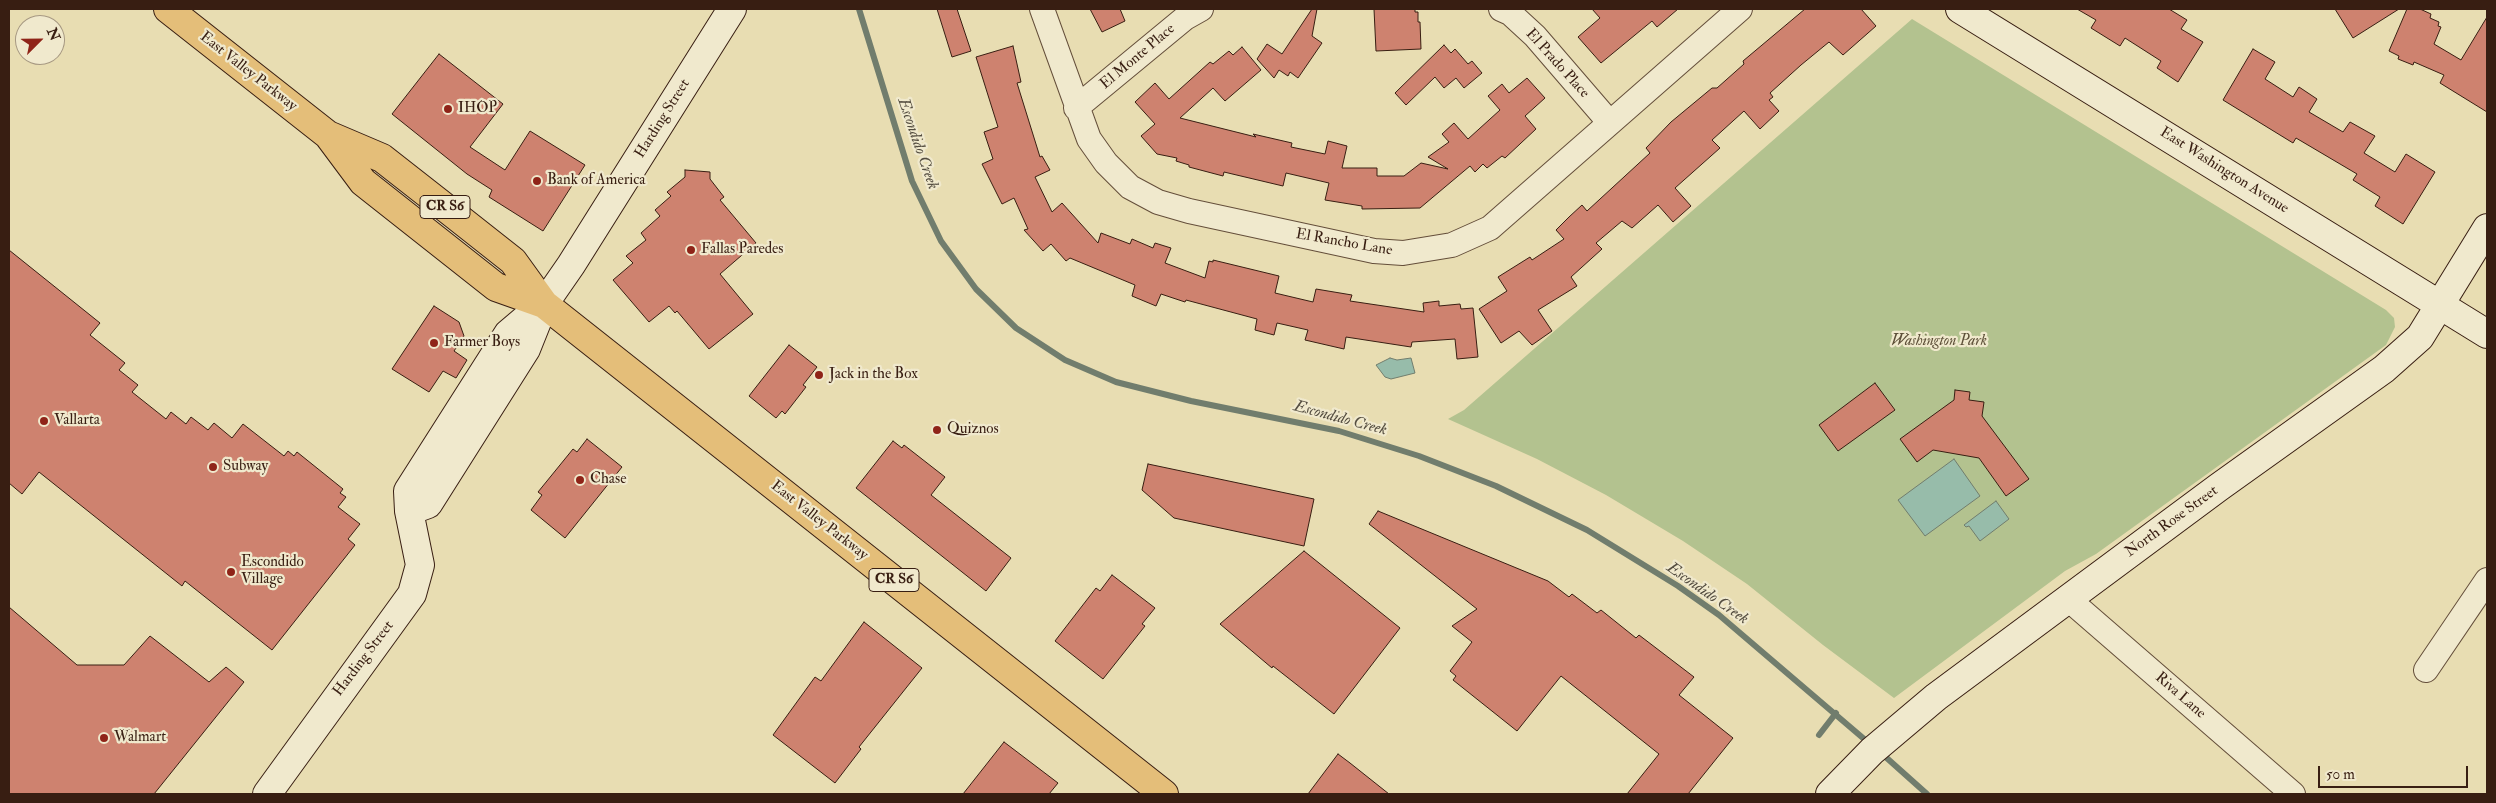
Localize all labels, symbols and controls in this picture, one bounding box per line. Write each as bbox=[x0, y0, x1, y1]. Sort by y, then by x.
north arrow bbox=[15, 15, 65, 65]
street label: El Monte Place bbox=[1097, 20, 1179, 94]
text: N bbox=[43, 25, 64, 43]
street label: El Prado Place bbox=[1521, 26, 1593, 102]
street label: East Valley Parkway bbox=[196, 28, 300, 116]
street label: Harding Street bbox=[632, 76, 694, 162]
water label: Escondido Creek bbox=[892, 96, 942, 192]
place label: IHOP bbox=[458, 100, 497, 118]
marker: IHOP bbox=[442, 103, 454, 115]
street label: East Washington Avenue bbox=[2156, 124, 2292, 218]
place label: Bank of America bbox=[547, 172, 645, 190]
marker: Bank of America bbox=[531, 175, 543, 187]
road number: CR S6 bbox=[420, 196, 470, 218]
street label: El Rancho Lane bbox=[1294, 226, 1394, 260]
place label: Fallas Paredes bbox=[701, 241, 784, 259]
marker: Fallas Paredes bbox=[685, 244, 697, 256]
park label: Washington Park bbox=[1891, 333, 1987, 351]
place label: Farmer Boys bbox=[444, 334, 520, 352]
marker: Farmer Boys bbox=[428, 337, 440, 349]
place label: Jack in the Box bbox=[829, 366, 918, 384]
marker: Jack in the Box bbox=[813, 369, 825, 381]
water label: Escondido Creek bbox=[1291, 397, 1389, 441]
place label: Vallarta bbox=[54, 412, 100, 430]
marker: Vallarta bbox=[38, 415, 50, 427]
place label: Quiznos bbox=[947, 421, 999, 439]
marker: Quiznos bbox=[931, 424, 943, 436]
place label: Subway bbox=[223, 458, 268, 476]
marker: Subway bbox=[207, 461, 219, 473]
place label: Chase bbox=[590, 471, 626, 489]
marker: Chase bbox=[574, 474, 586, 486]
street label: East Valley Parkway bbox=[767, 477, 871, 565]
street label: North Rose Street bbox=[2122, 482, 2222, 562]
place label: Escondido Village bbox=[241, 554, 304, 589]
water label: Escondido Creek bbox=[1662, 559, 1752, 629]
marker: Escondido Village bbox=[225, 566, 237, 578]
road number: CR S6 bbox=[869, 568, 919, 592]
street label: Harding Street bbox=[330, 618, 398, 700]
street label: Riva Lane bbox=[2151, 669, 2209, 723]
place label: Walmart bbox=[114, 729, 166, 747]
marker: Walmart bbox=[98, 732, 110, 744]
scale bar bbox=[2321, 756, 2471, 788]
text: 50 m bbox=[2326, 765, 2355, 784]

